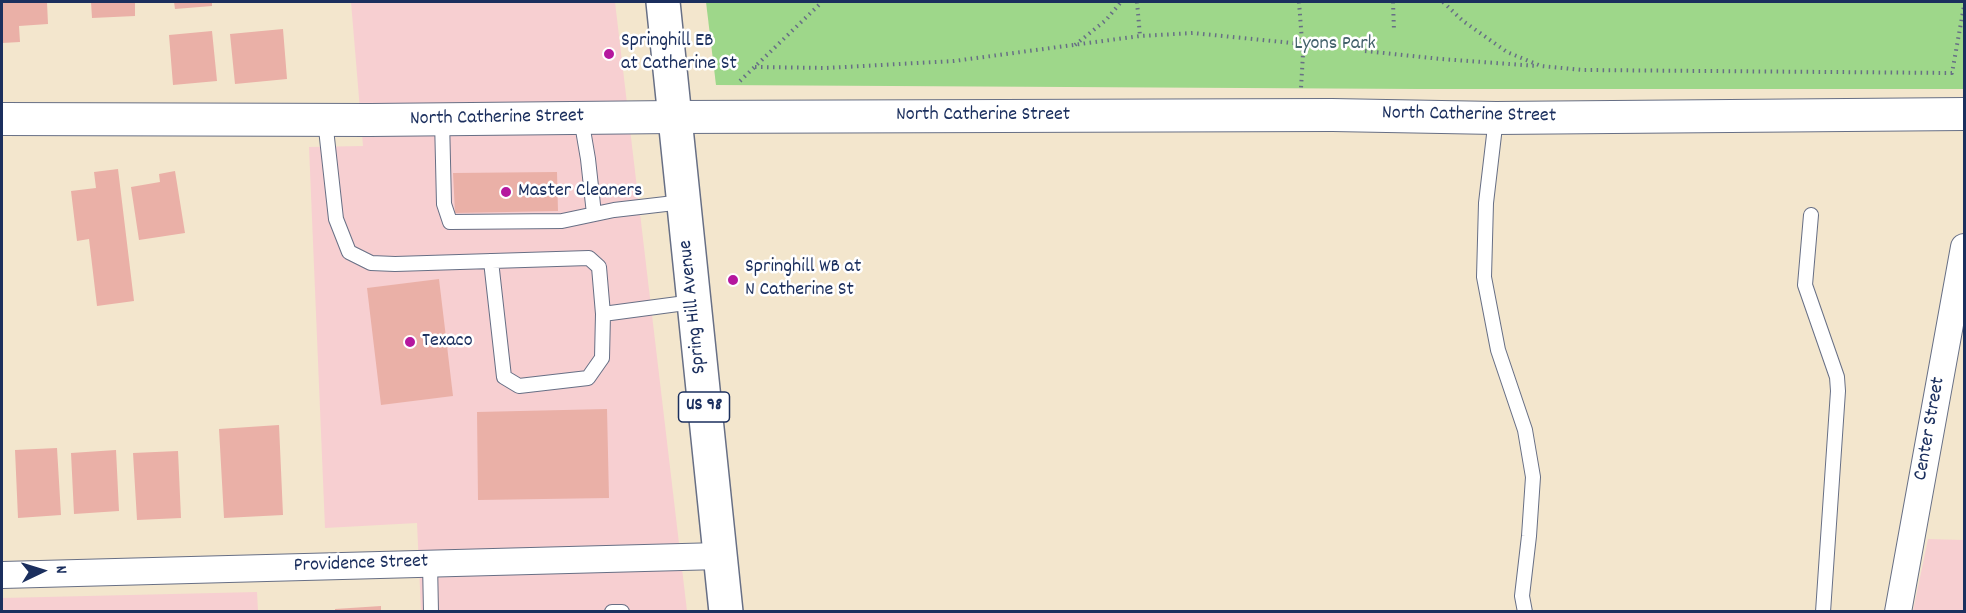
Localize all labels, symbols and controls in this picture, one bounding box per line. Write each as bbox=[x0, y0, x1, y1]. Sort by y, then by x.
place label: Springhill EB at Catherine St bbox=[621, 30, 737, 77]
park label: Lyons Park bbox=[1294, 33, 1376, 57]
marker: Springhill EB at Catherine St bbox=[602, 47, 616, 61]
street label: North Catherine Street bbox=[1382, 102, 1556, 130]
street label: North Catherine Street bbox=[896, 104, 1070, 128]
street label: North Catherine Street bbox=[410, 105, 584, 133]
place label: Master Cleaners bbox=[518, 180, 642, 204]
marker: Master Cleaners bbox=[499, 185, 513, 199]
street label: Spring Hill Avenue bbox=[675, 239, 713, 375]
place label: Springhill WB at N Catherine St bbox=[745, 256, 861, 303]
marker: Springhill WB at N Catherine St bbox=[726, 273, 740, 287]
place label: Texaco bbox=[422, 330, 473, 354]
marker: Texaco bbox=[403, 335, 417, 349]
street label: Center Street bbox=[1910, 375, 1952, 483]
road number: US 98 bbox=[678, 392, 730, 422]
north arrow bbox=[12, 541, 72, 601]
street label: Providence Street bbox=[293, 551, 429, 579]
text: N bbox=[49, 565, 72, 574]

